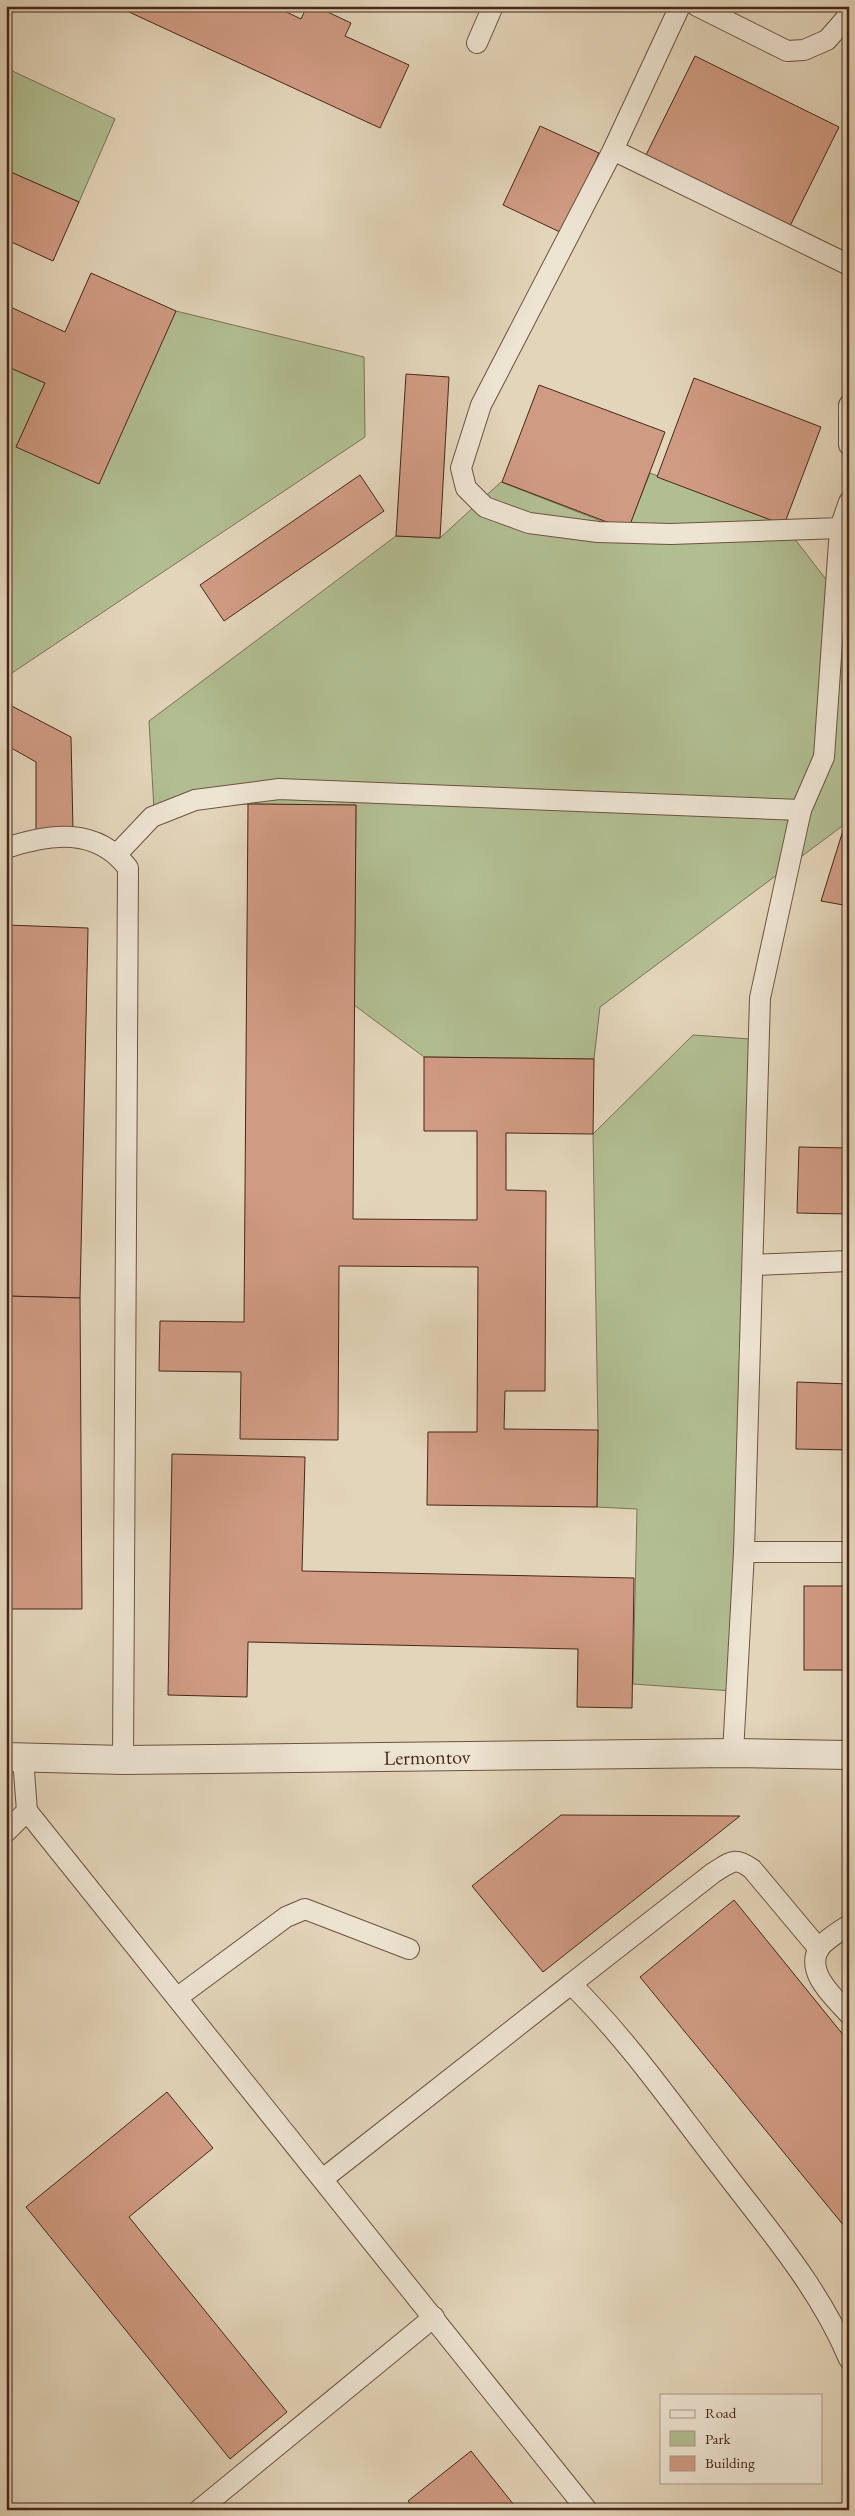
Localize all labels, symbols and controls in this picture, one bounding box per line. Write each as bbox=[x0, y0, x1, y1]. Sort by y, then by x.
street label: Lermontov bbox=[383, 1743, 471, 1771]
legend bbox=[660, 2394, 822, 2484]
text: Road bbox=[705, 2403, 737, 2422]
text: Park bbox=[705, 2429, 732, 2448]
text: Building bbox=[705, 2453, 755, 2472]

